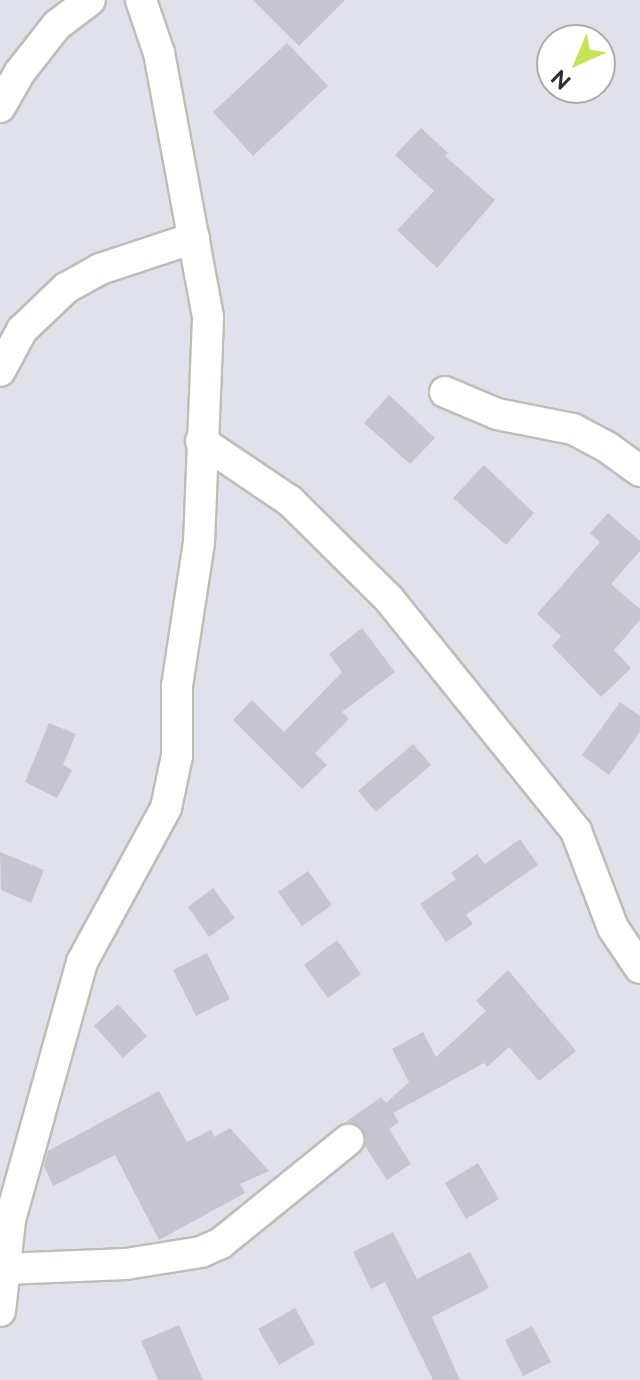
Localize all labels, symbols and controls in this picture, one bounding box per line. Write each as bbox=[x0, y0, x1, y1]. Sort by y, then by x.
north arrow bbox=[536, 24, 616, 104]
text: N bbox=[546, 65, 576, 95]

